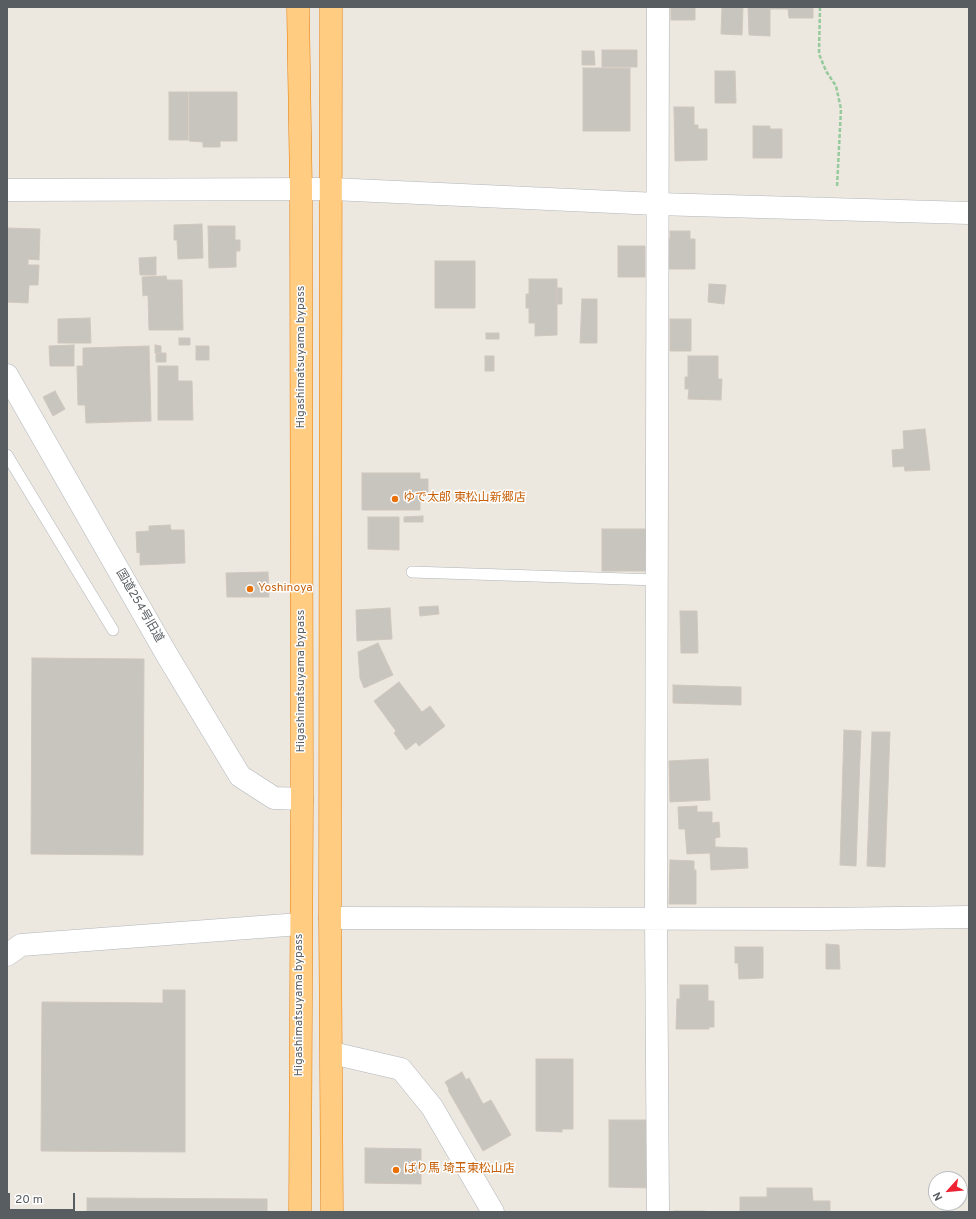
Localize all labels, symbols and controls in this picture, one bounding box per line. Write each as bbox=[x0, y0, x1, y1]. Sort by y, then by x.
street label: Higashimatsuyama bypass bbox=[295, 286, 309, 428]
place label: ゆで太郎 東松山新郷店 bbox=[403, 492, 526, 506]
marker: ゆで太郎 東松山新郷店 bbox=[390, 494, 400, 504]
street label: 国道254号旧道 bbox=[112, 567, 166, 645]
place label: Yoshinoya bbox=[258, 582, 313, 596]
marker: Yoshinoya bbox=[245, 584, 255, 594]
street label: Higashimatsuyama bypass bbox=[295, 610, 309, 752]
street label: Higashimatsuyama bypass bbox=[293, 934, 307, 1076]
place label: ばり馬 埼玉東松山店 bbox=[404, 1163, 515, 1177]
marker: ばり馬 埼玉東松山店 bbox=[391, 1165, 401, 1175]
north arrow bbox=[928, 1171, 968, 1211]
scale bar bbox=[10, 1185, 77, 1211]
text: N bbox=[930, 1189, 946, 1203]
text: 20 m bbox=[15, 1192, 43, 1208]

